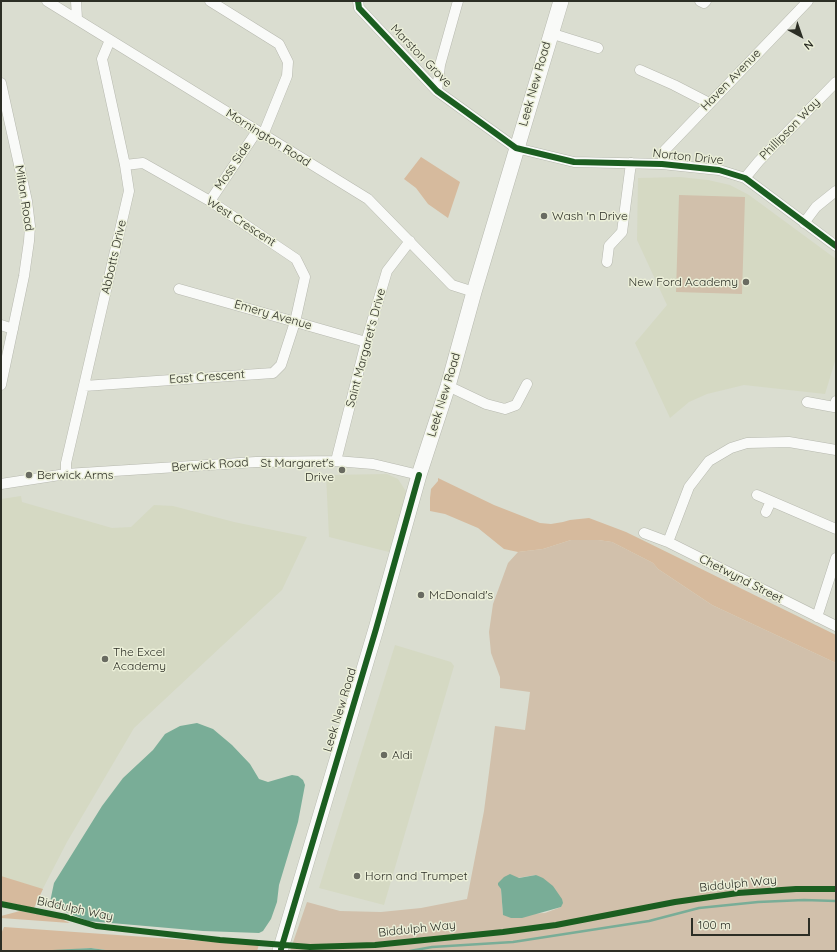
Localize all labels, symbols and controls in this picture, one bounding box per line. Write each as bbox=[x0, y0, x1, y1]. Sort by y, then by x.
north arrow bbox=[781, 16, 821, 56]
street label: Marston Grove bbox=[387, 22, 455, 90]
text: N bbox=[801, 37, 816, 53]
street label: Leek New Road bbox=[516, 40, 554, 128]
street label: Haven Avenue bbox=[698, 46, 764, 114]
street label: Phillipson Way bbox=[757, 95, 823, 163]
street label: Mornington Road bbox=[223, 106, 313, 170]
street label: Moss Side bbox=[212, 139, 254, 193]
street label: Norton Drive bbox=[652, 146, 724, 168]
street label: Milton Road bbox=[12, 164, 36, 232]
street label: West Crescent bbox=[204, 194, 278, 250]
place label: Wash 'n Drive bbox=[552, 209, 628, 223]
marker: Wash 'n Drive bbox=[539, 211, 549, 221]
street label: Abbotts Drive bbox=[98, 218, 130, 296]
place label: New Ford Academy bbox=[628, 275, 738, 289]
marker: New Ford Academy bbox=[741, 277, 751, 287]
street label: Saint Margaret's Drive bbox=[343, 287, 389, 409]
street label: Emery Avenue bbox=[232, 297, 314, 333]
street label: Leek New Road bbox=[424, 351, 464, 439]
street label: East Crescent bbox=[169, 367, 245, 387]
street label: Berwick Road bbox=[171, 455, 249, 475]
place label: St Margaret's Drive bbox=[260, 456, 334, 484]
marker: St Margaret's Drive bbox=[337, 465, 347, 475]
place label: Berwick Arms bbox=[37, 468, 113, 482]
marker: Berwick Arms bbox=[24, 470, 34, 480]
street label: Chetwynd Street bbox=[697, 552, 785, 606]
place label: McDonald's bbox=[429, 588, 493, 602]
marker: McDonald's bbox=[416, 590, 426, 600]
place label: The Excel Academy bbox=[113, 645, 166, 673]
marker: The Excel Academy bbox=[100, 654, 110, 664]
street label: Leek New Road bbox=[320, 666, 360, 754]
place label: Aldi bbox=[392, 748, 412, 762]
marker: Aldi bbox=[379, 750, 389, 760]
place label: Horn and Trumpet bbox=[365, 869, 468, 883]
marker: Horn and Trumpet bbox=[352, 871, 362, 881]
street label: Biddulph Way bbox=[699, 873, 777, 895]
street label: Biddulph Way bbox=[36, 894, 114, 924]
scale bar bbox=[693, 910, 812, 936]
text: 100 m bbox=[698, 917, 731, 932]
street label: Biddulph Way bbox=[378, 918, 456, 940]

